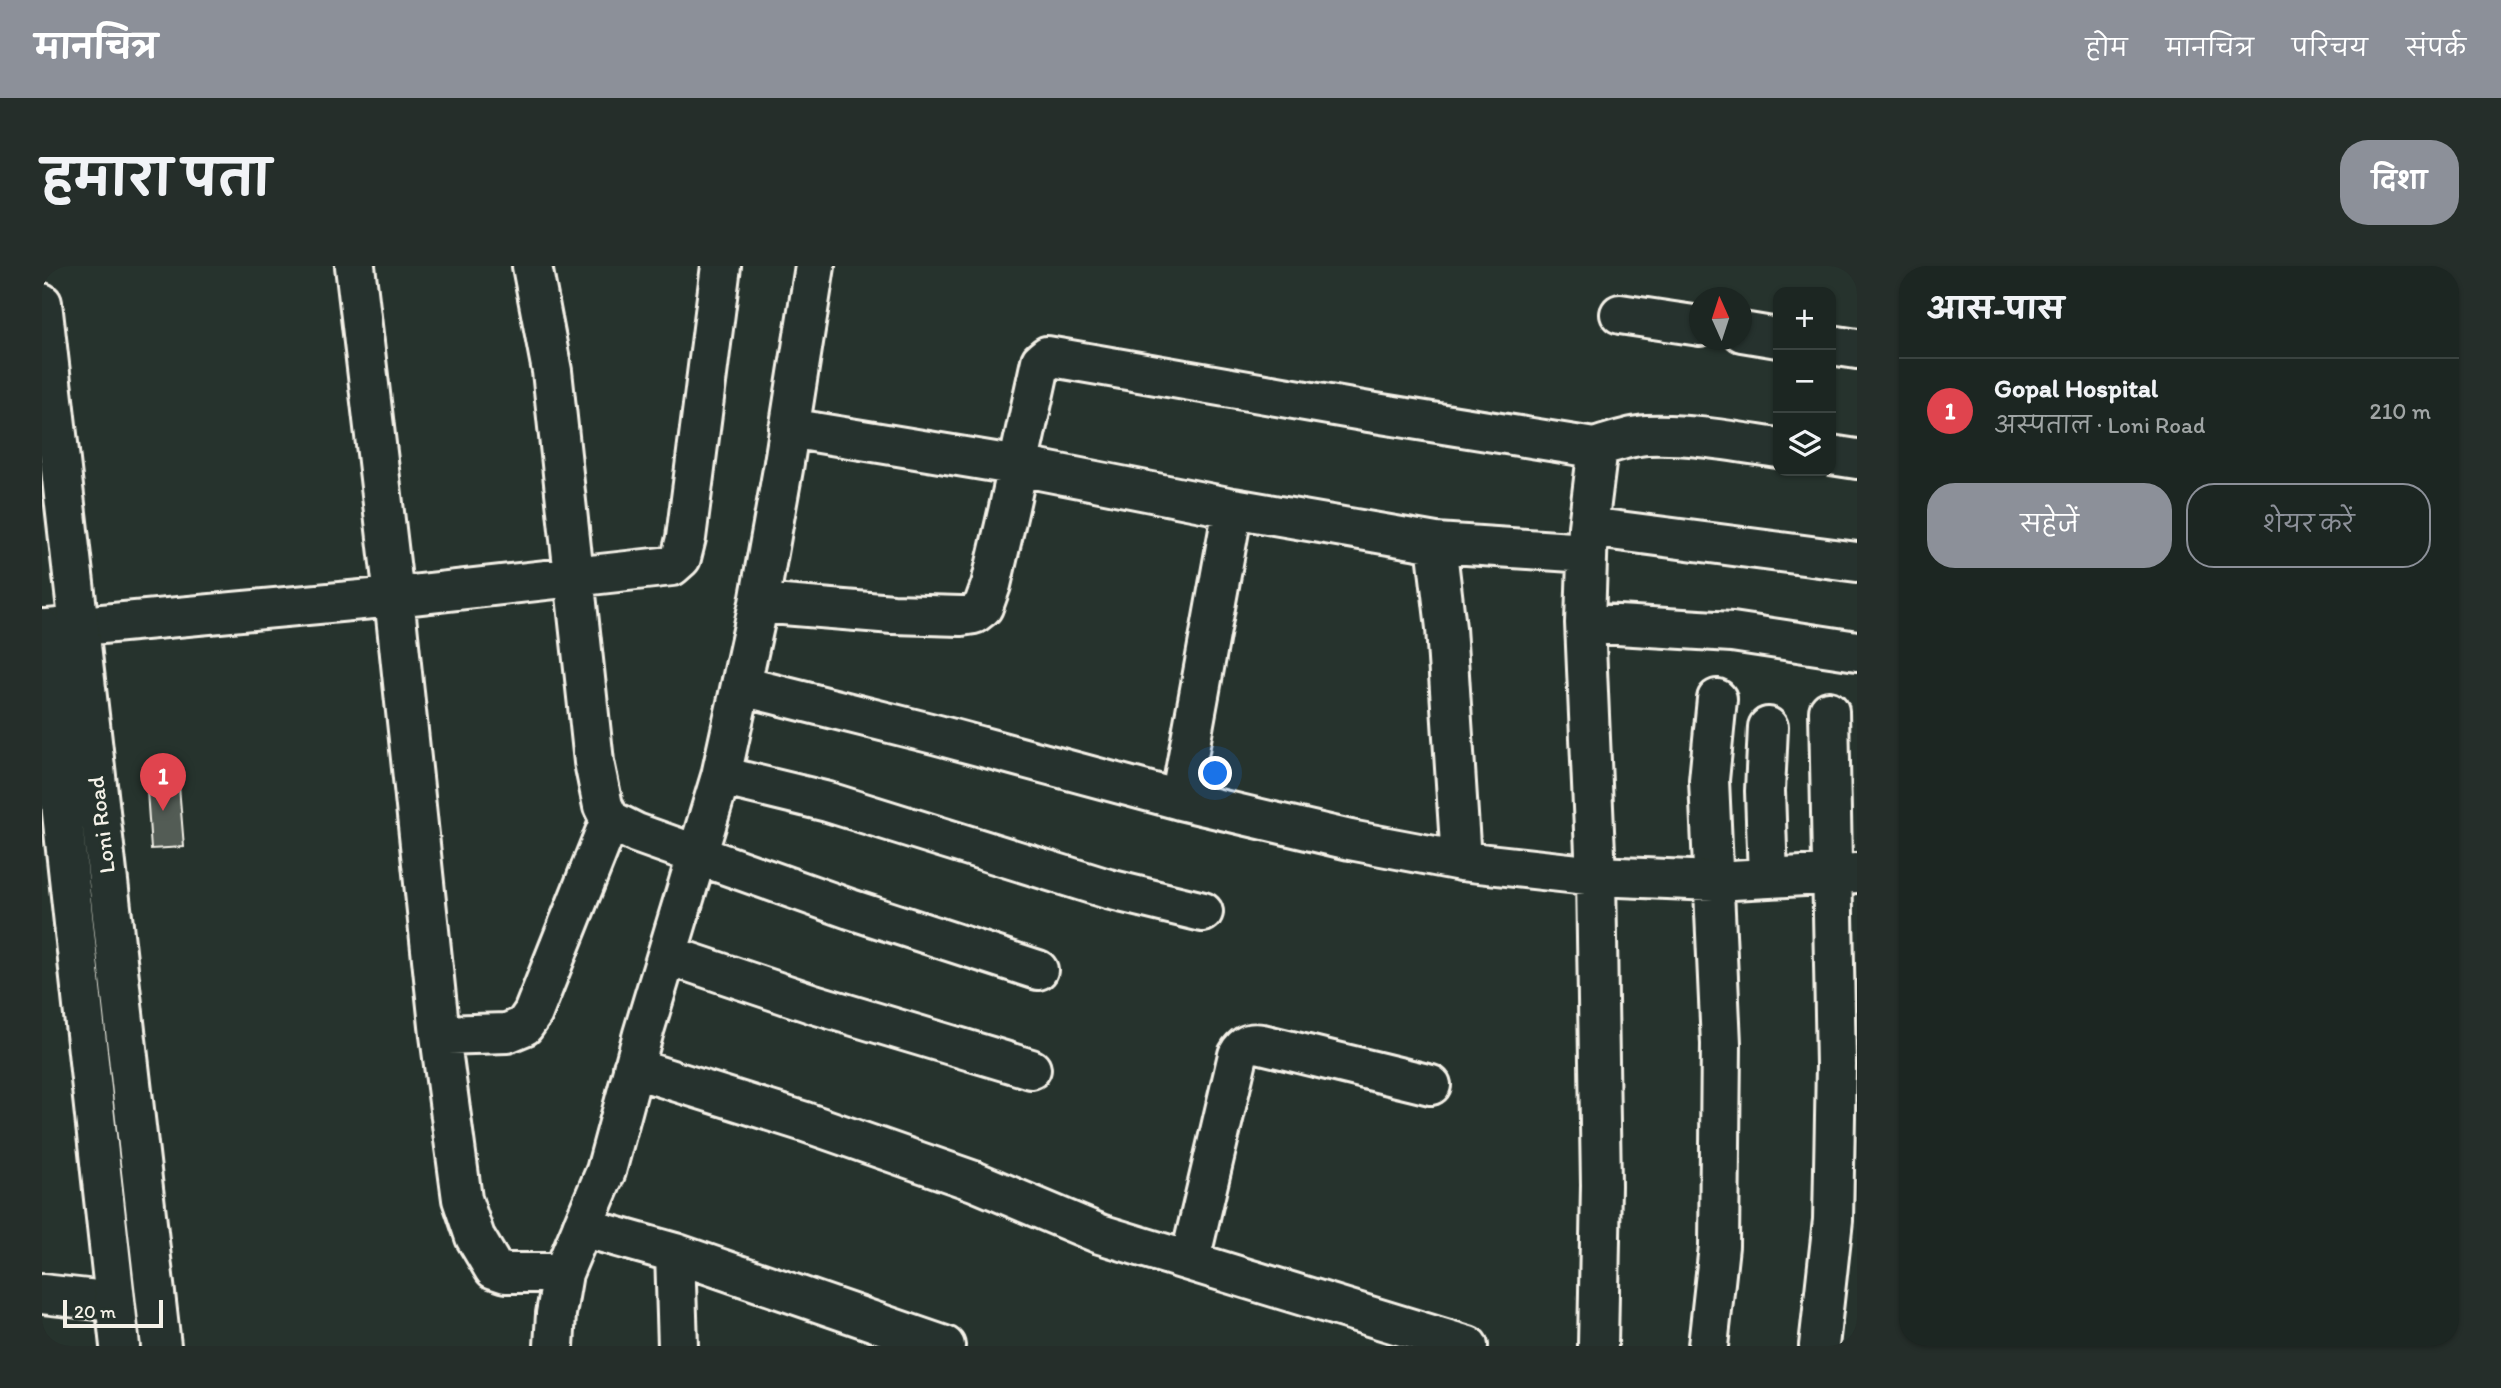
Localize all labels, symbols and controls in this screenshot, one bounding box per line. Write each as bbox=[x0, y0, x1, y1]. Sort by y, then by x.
text: मानचित्र bbox=[35, 27, 158, 66]
text: होम bbox=[2085, 33, 2128, 62]
text: मानचित्र bbox=[2166, 33, 2254, 62]
text: परिचय bbox=[2292, 33, 2368, 62]
text: संपर्क bbox=[2406, 33, 2466, 62]
button: दिशा bbox=[2340, 140, 2459, 225]
text: हमारा पता bbox=[42, 148, 271, 207]
north arrow bbox=[1689, 287, 1752, 350]
map controls bbox=[1773, 287, 1836, 476]
button: + bbox=[1773, 287, 1836, 350]
text: आस-पास bbox=[1927, 290, 2064, 327]
button: − bbox=[1773, 350, 1836, 413]
text: Gopal Hospital bbox=[1994, 372, 2158, 404]
text: 1 bbox=[1945, 397, 1955, 425]
text: 210 m bbox=[2370, 397, 2431, 425]
text: अस्पताल · Loni Road bbox=[1994, 411, 2205, 439]
button: layers bbox=[1773, 413, 1836, 476]
button: सहेजें bbox=[1927, 483, 2172, 568]
button: शेयर करें bbox=[2186, 483, 2431, 568]
pin: 1 bbox=[140, 753, 186, 811]
your location bbox=[1198, 756, 1232, 790]
street label: Loni Road bbox=[81, 775, 121, 875]
scale bar bbox=[63, 1297, 163, 1329]
text: 20 m bbox=[74, 1300, 116, 1323]

